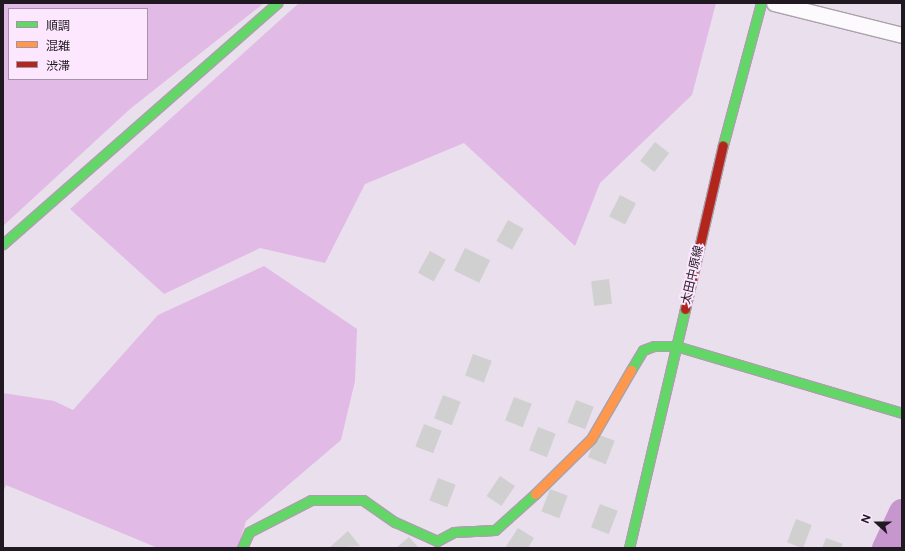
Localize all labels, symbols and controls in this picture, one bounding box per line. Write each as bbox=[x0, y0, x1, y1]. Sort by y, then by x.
legend bbox=[8, 8, 148, 80]
text: 順調 bbox=[46, 19, 70, 33]
text: 混雑 bbox=[46, 39, 70, 53]
text: 渋滞 bbox=[46, 59, 70, 73]
street label: 太田中原線 bbox=[679, 244, 707, 306]
north arrow bbox=[857, 503, 897, 543]
text: N bbox=[859, 513, 873, 525]

